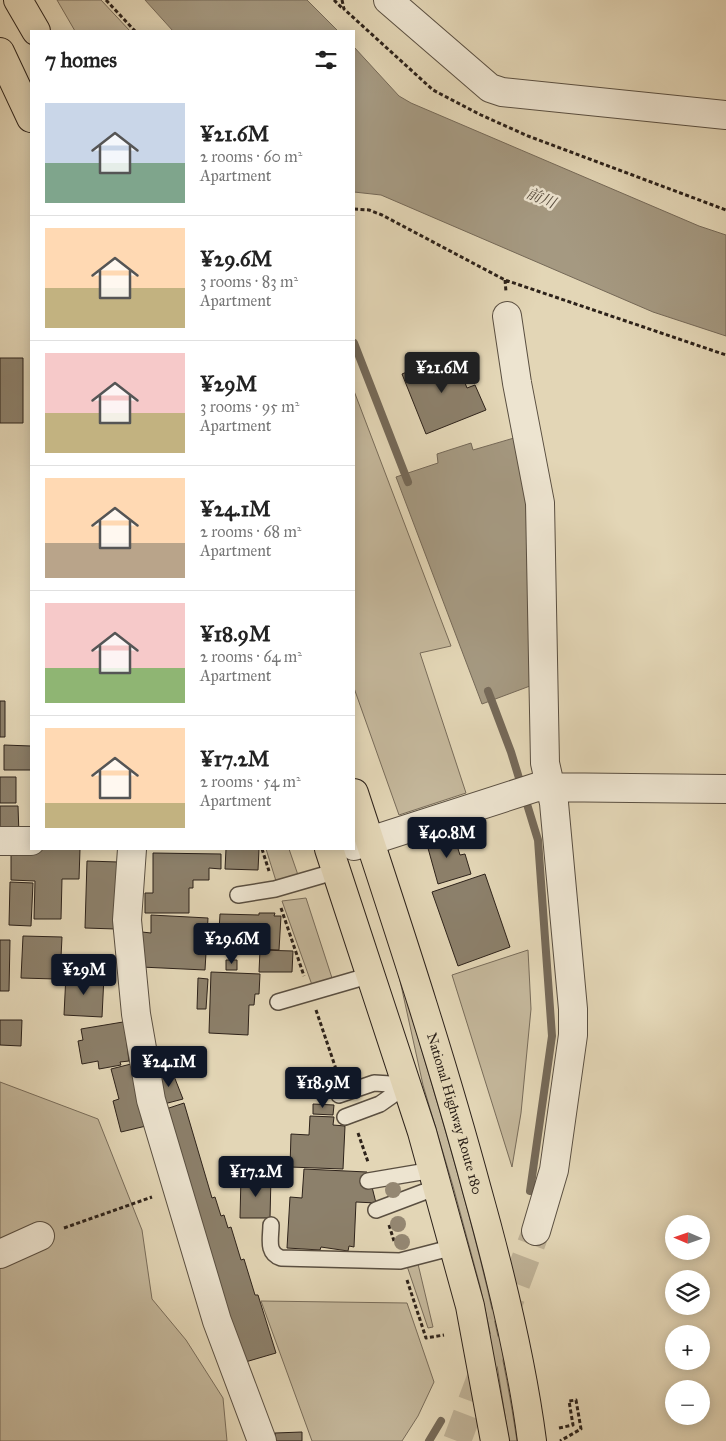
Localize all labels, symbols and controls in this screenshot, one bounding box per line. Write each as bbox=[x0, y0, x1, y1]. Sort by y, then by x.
icon: filters bbox=[312, 46, 340, 74]
text: 7 homes bbox=[45, 47, 117, 73]
text: ¥21.6M bbox=[200, 121, 269, 147]
icon: home bbox=[85, 123, 145, 183]
text: 2 rooms · 60 m² bbox=[200, 147, 302, 166]
text: Apartment bbox=[200, 166, 272, 185]
water label: 前川 bbox=[524, 184, 560, 213]
text: ¥29.6M bbox=[200, 246, 272, 272]
icon: home bbox=[85, 248, 145, 308]
text: 3 rooms · 83 m² bbox=[200, 272, 298, 291]
text: Apartment bbox=[200, 291, 272, 310]
pin: ¥21.6M bbox=[401, 352, 483, 394]
text: ¥21.6M bbox=[416, 358, 468, 377]
text: ¥29M bbox=[200, 371, 257, 397]
icon: home bbox=[85, 373, 145, 433]
text: 3 rooms · 95 m² bbox=[200, 397, 299, 416]
text: Apartment bbox=[200, 416, 272, 435]
text: ¥24.1M bbox=[200, 496, 271, 522]
icon: home bbox=[85, 498, 145, 558]
text: 2 rooms · 68 m² bbox=[200, 522, 301, 541]
text: Apartment bbox=[200, 541, 272, 560]
text: ¥18.9M bbox=[200, 621, 271, 647]
icon: home bbox=[85, 623, 145, 683]
text: 2 rooms · 64 m² bbox=[200, 647, 302, 666]
text: Apartment bbox=[200, 666, 272, 685]
text: ¥17.2M bbox=[200, 746, 269, 772]
icon: home bbox=[85, 748, 145, 808]
text: 2 rooms · 54 m² bbox=[200, 772, 301, 791]
text: Apartment bbox=[200, 791, 272, 810]
pin: ¥40.8M bbox=[406, 816, 488, 859]
text: ¥40.8M bbox=[418, 823, 476, 842]
pin: ¥29.6M bbox=[191, 922, 273, 965]
text: ¥29.6M bbox=[204, 929, 260, 948]
pin: ¥29M bbox=[54, 954, 114, 996]
text: ¥29M bbox=[62, 960, 106, 979]
street label: National Highway Route 180 bbox=[423, 1030, 486, 1196]
pin: ¥24.1M bbox=[128, 1046, 210, 1088]
text: ¥24.1M bbox=[142, 1052, 196, 1071]
pin: ¥18.9M bbox=[282, 1066, 364, 1109]
text: ¥18.9M bbox=[296, 1073, 350, 1092]
pin: ¥17.2M bbox=[215, 1156, 297, 1198]
text: ¥17.2M bbox=[230, 1162, 282, 1181]
north arrow bbox=[665, 1215, 710, 1260]
map controls bbox=[665, 1215, 710, 1425]
button: layers bbox=[665, 1270, 710, 1315]
button: + bbox=[665, 1325, 710, 1370]
button: − bbox=[665, 1380, 710, 1425]

